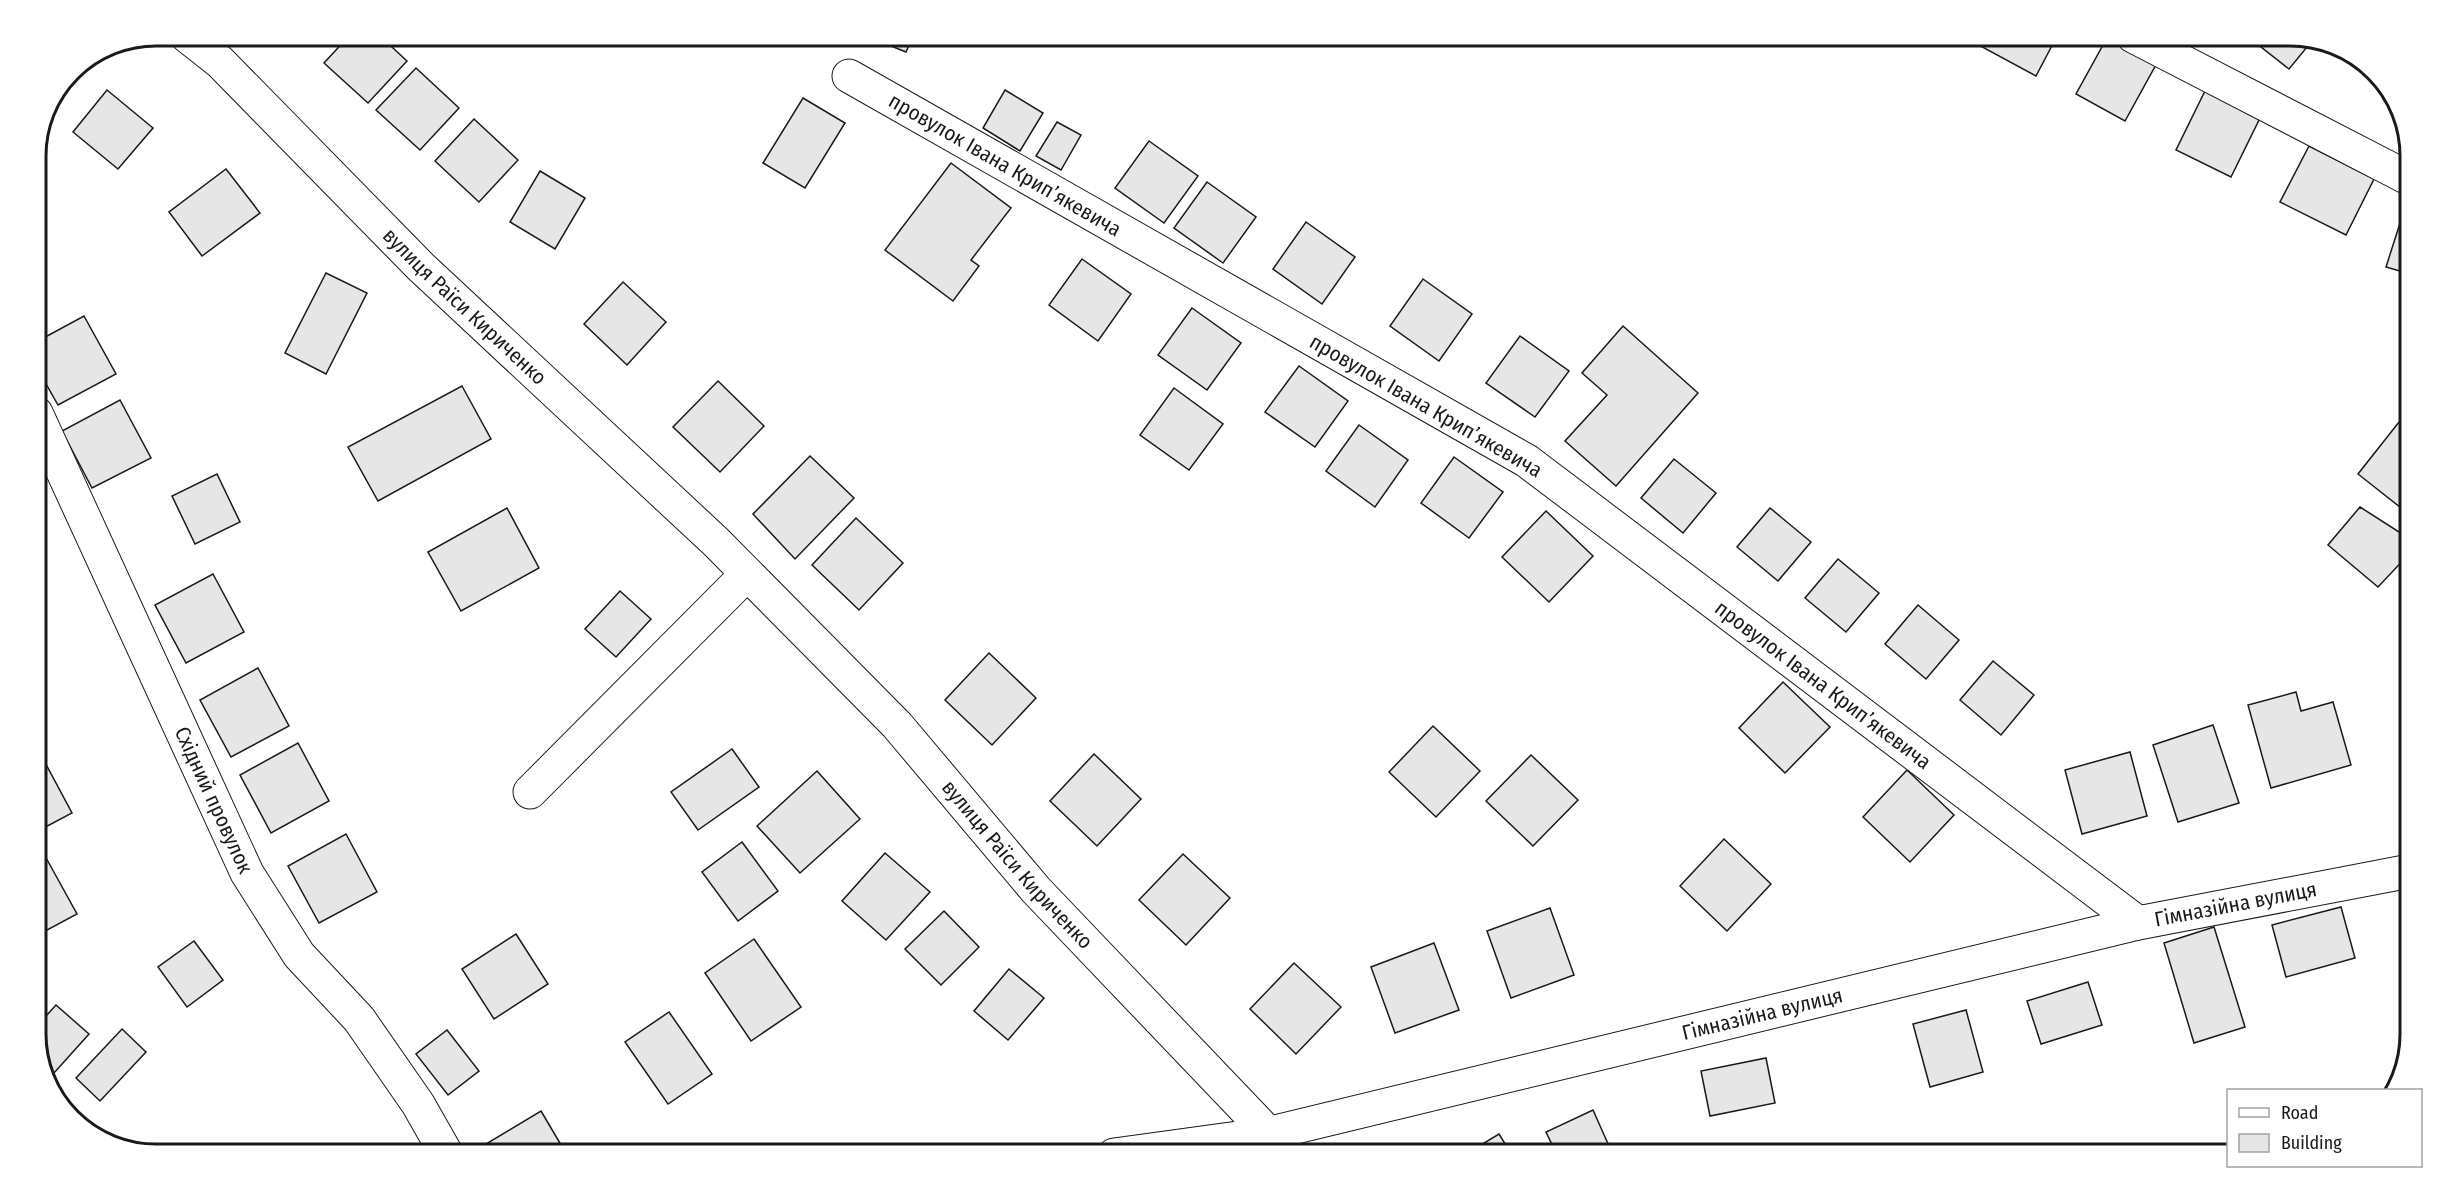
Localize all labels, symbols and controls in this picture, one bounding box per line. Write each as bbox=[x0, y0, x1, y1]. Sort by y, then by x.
street label: провулок Івана Крипʼякевича bbox=[884, 88, 1126, 242]
street label: вулиця Раїси Кириченко bbox=[377, 223, 552, 390]
street label: провулок Івана Крипʼякевича bbox=[1305, 329, 1547, 483]
street label: провулок Івана Крипʼякевича bbox=[1710, 595, 1936, 775]
street label: Східний провулок bbox=[169, 723, 259, 878]
street label: вулиця Раїси Кириченко bbox=[936, 775, 1098, 954]
street label: Гімназійна вулиця bbox=[2152, 876, 2319, 933]
street label: Гімназійна вулиця bbox=[1679, 982, 1845, 1046]
legend bbox=[2227, 1089, 2422, 1167]
text: Road bbox=[2281, 1102, 2318, 1124]
text: Building bbox=[2281, 1132, 2342, 1154]

